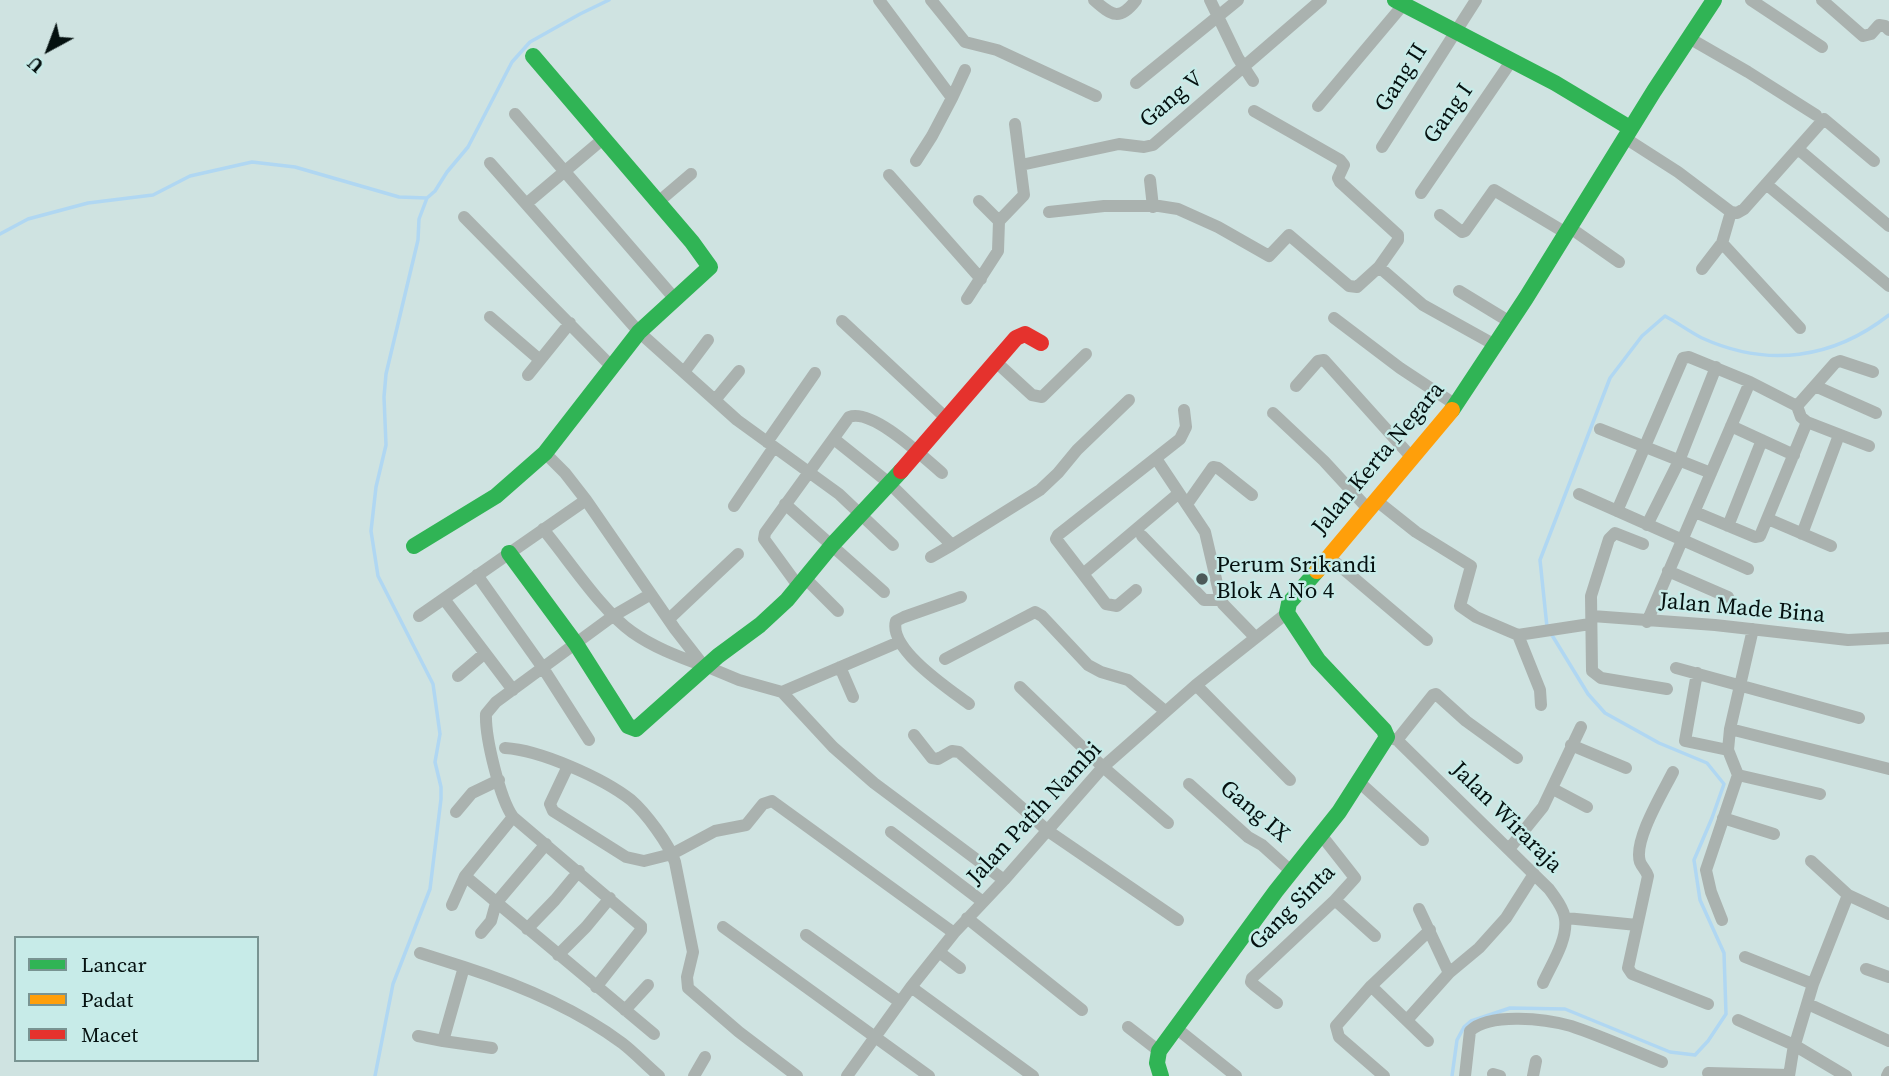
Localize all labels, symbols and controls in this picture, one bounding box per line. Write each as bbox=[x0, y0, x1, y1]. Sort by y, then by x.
north arrow bbox=[14, 14, 84, 84]
street label: Gang II bbox=[1370, 39, 1434, 117]
text: U bbox=[21, 50, 49, 79]
street label: Gang V bbox=[1135, 66, 1209, 134]
street label: Gang I bbox=[1418, 79, 1480, 149]
street label: Jalan Kerta Negara bbox=[1307, 377, 1451, 541]
place label: Perum Srikandi Blok A No 4 bbox=[1216, 552, 1376, 606]
marker: Perum Srikandi Blok A No 4 bbox=[1194, 571, 1210, 587]
street label: Jalan Made Bina bbox=[1658, 588, 1826, 630]
street label: Jalan Patih Nambi bbox=[962, 737, 1108, 891]
street label: Jalan Wiraraja bbox=[1445, 757, 1567, 879]
street label: Gang IX bbox=[1214, 775, 1294, 849]
street label: Gang Sinta bbox=[1244, 859, 1342, 957]
legend bbox=[14, 936, 259, 1062]
text: Lancar bbox=[81, 950, 147, 979]
text: Padat bbox=[81, 985, 133, 1014]
text: Macet bbox=[81, 1020, 138, 1049]

